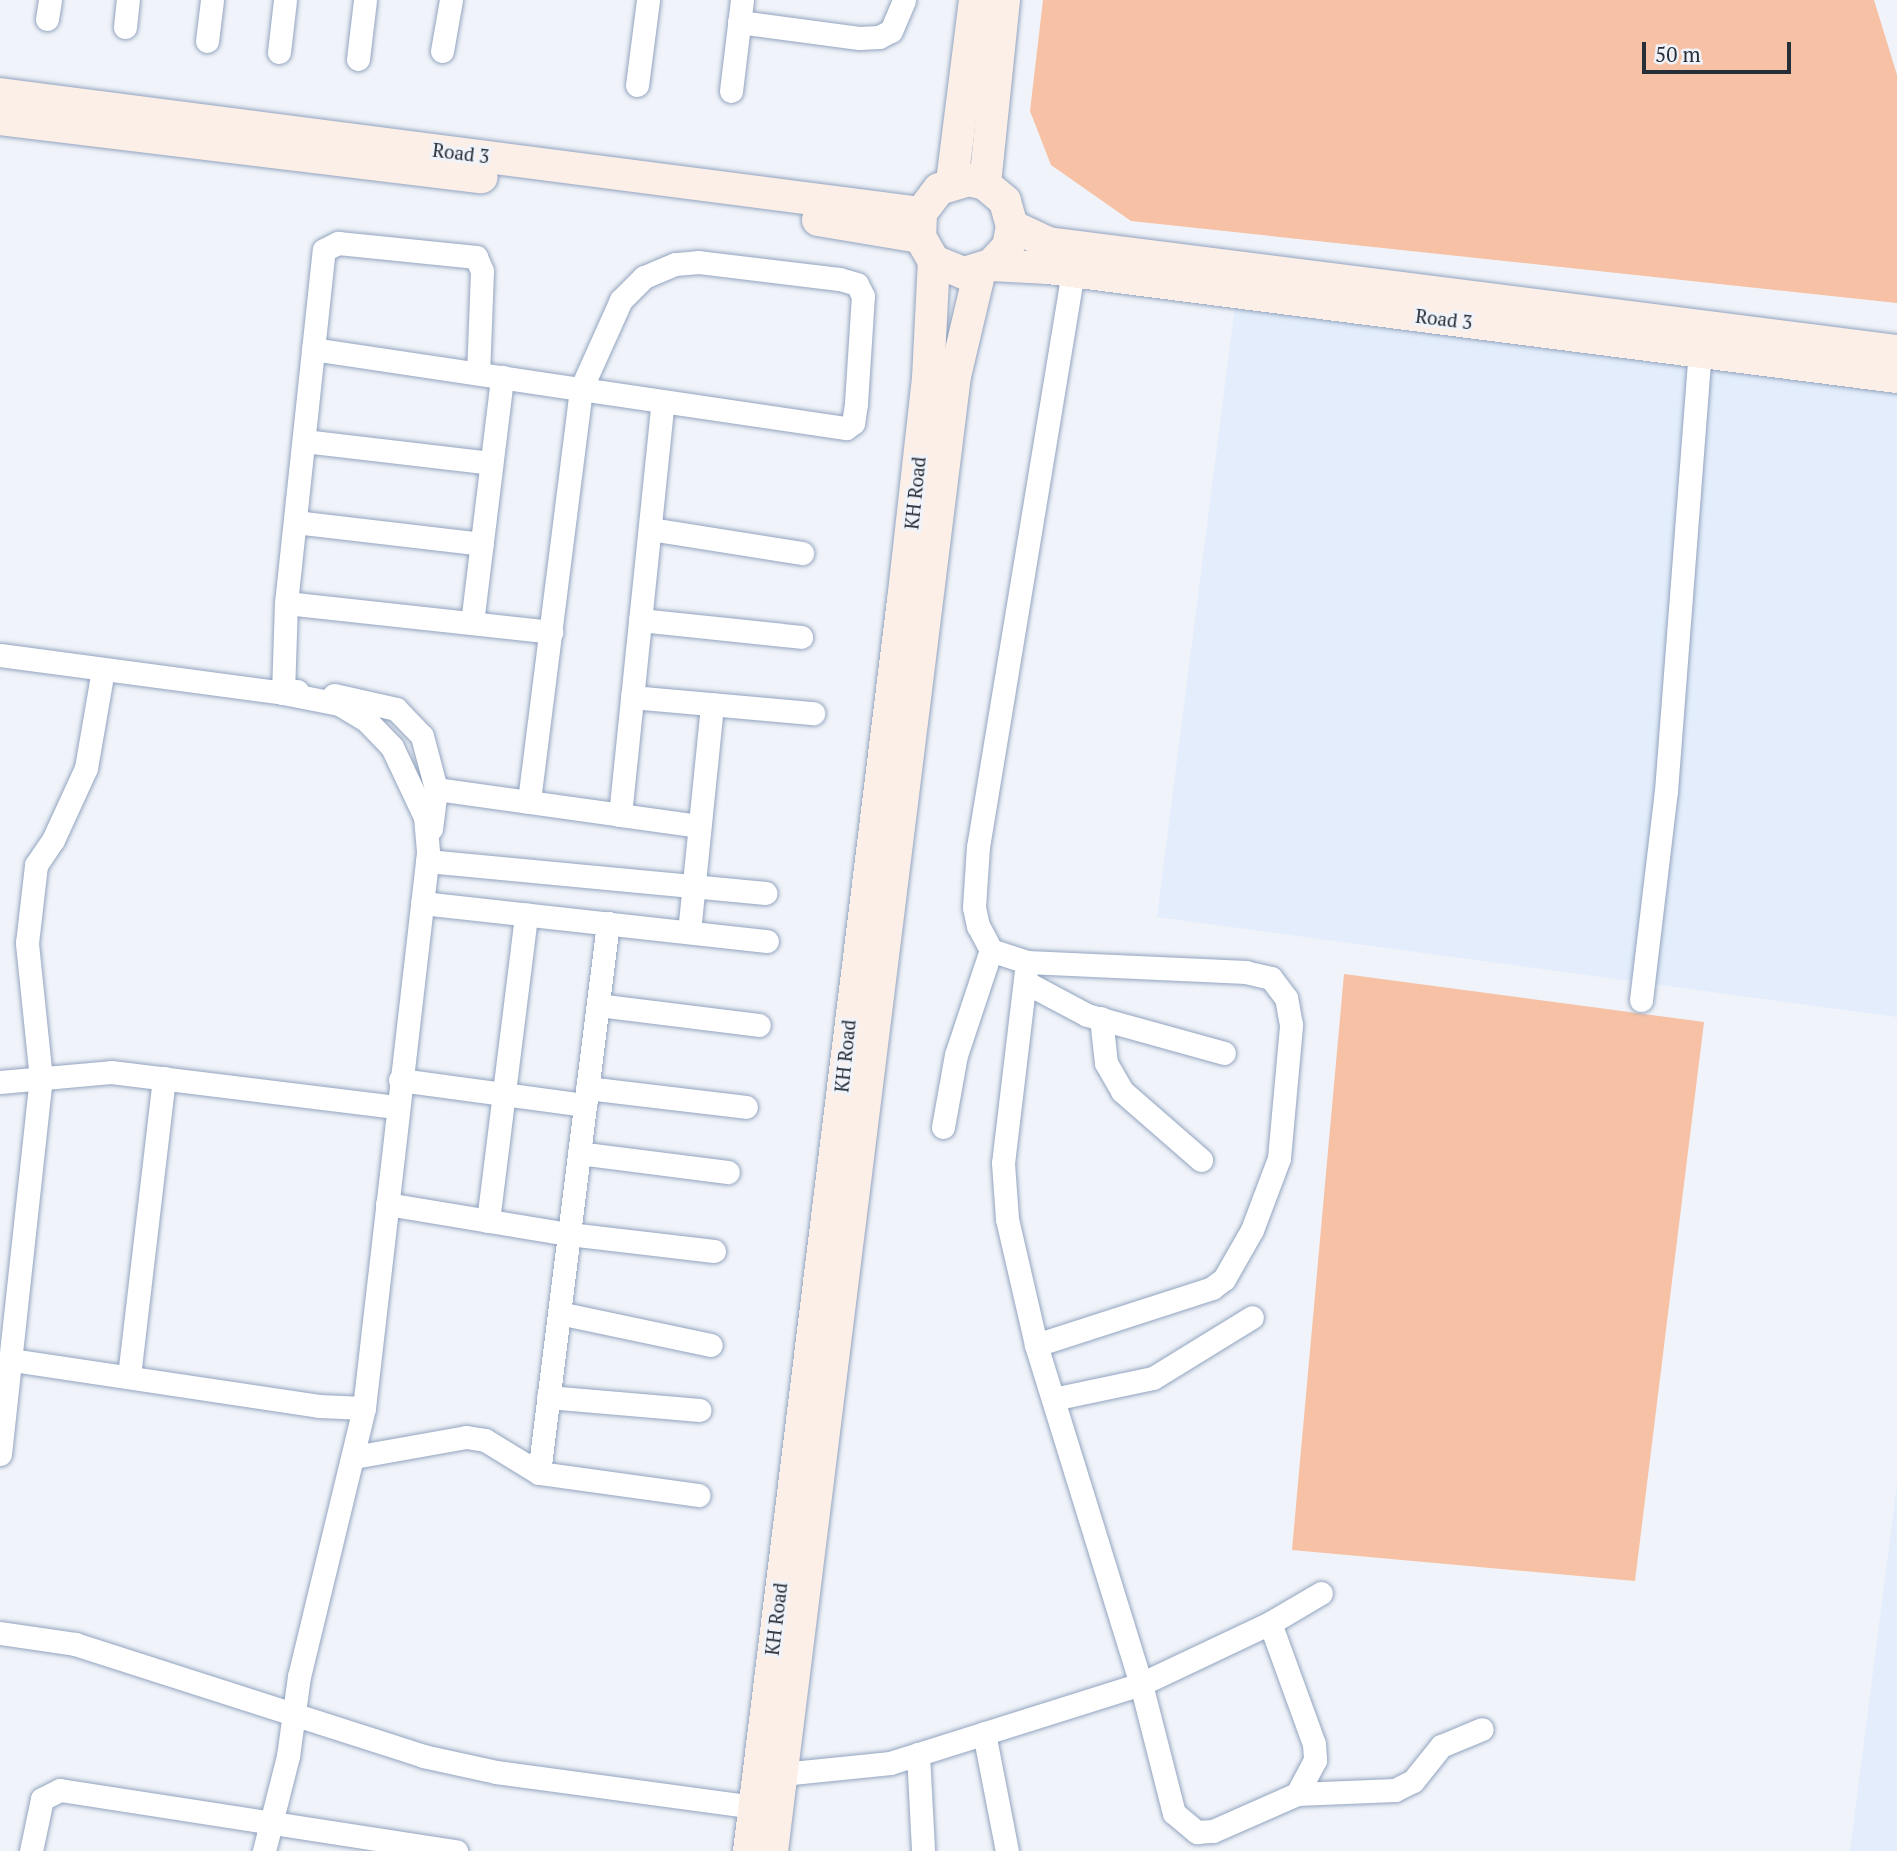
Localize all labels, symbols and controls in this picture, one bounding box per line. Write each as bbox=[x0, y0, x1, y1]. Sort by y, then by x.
scale bar bbox=[1645, 28, 1794, 72]
text: 50 m bbox=[1655, 40, 1701, 68]
street label: Road 3 bbox=[431, 138, 491, 168]
street label: Road 3 bbox=[1414, 304, 1474, 334]
street label: KH Road bbox=[900, 455, 930, 531]
street label: KH Road bbox=[830, 1018, 860, 1094]
street label: KH Road bbox=[760, 1581, 792, 1657]

